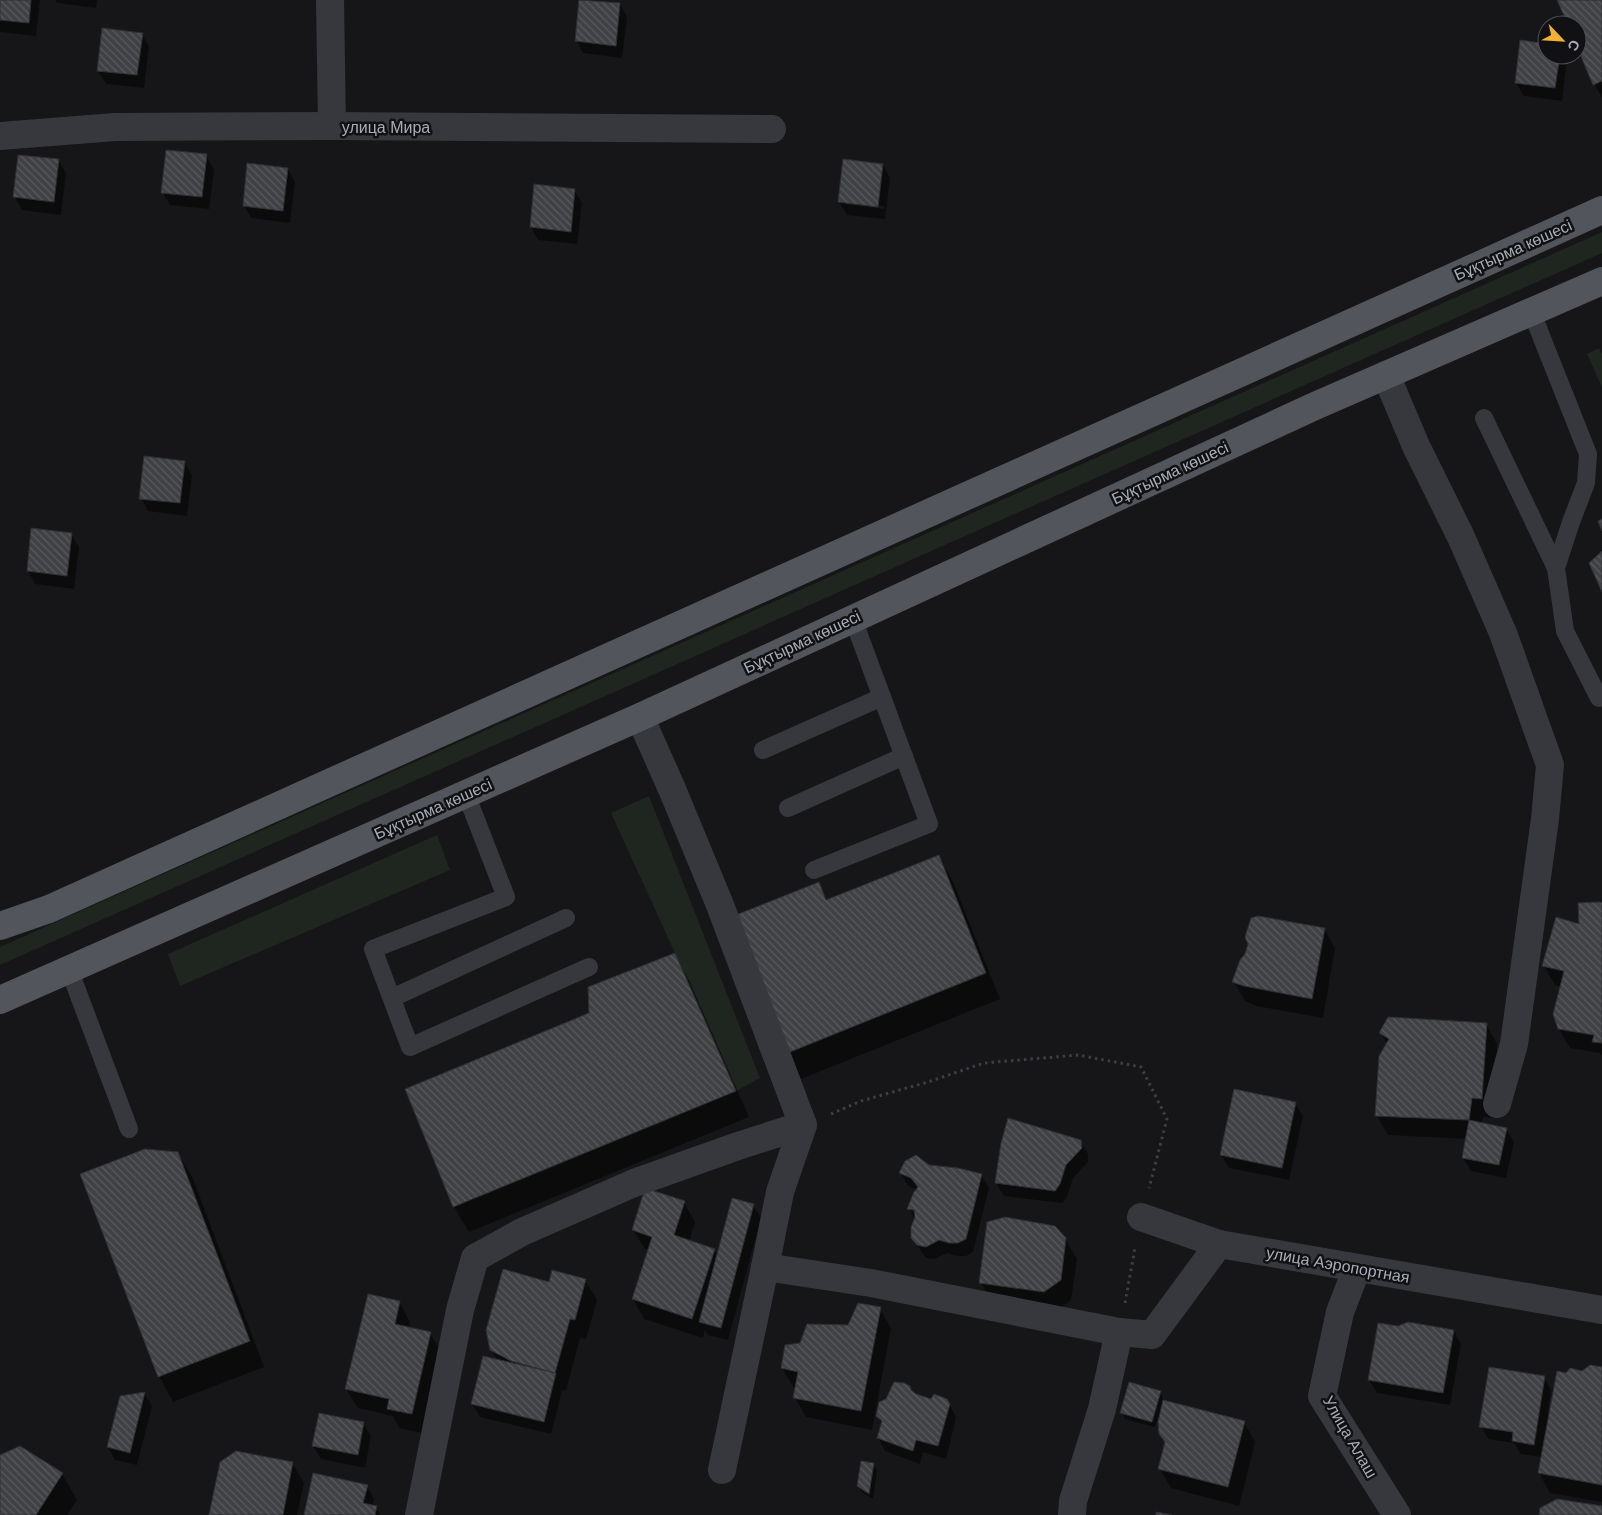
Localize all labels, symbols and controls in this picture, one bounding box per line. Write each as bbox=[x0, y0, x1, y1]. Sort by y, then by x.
north arrow bbox=[1537, 15, 1587, 65]
text: С bbox=[1564, 38, 1583, 53]
street label: улица Мира bbox=[342, 119, 430, 136]
street label: Бұқтырма көшесі bbox=[1452, 216, 1574, 284]
street label: Бұқтырма көшесі bbox=[1109, 439, 1231, 507]
street label: Бұқтырма көшесі bbox=[741, 608, 863, 676]
street label: Бұқтырма көшесі bbox=[372, 775, 494, 843]
street label: улица Аэропортная bbox=[1265, 1244, 1411, 1286]
street label: Улица Алаш bbox=[1320, 1393, 1380, 1481]

